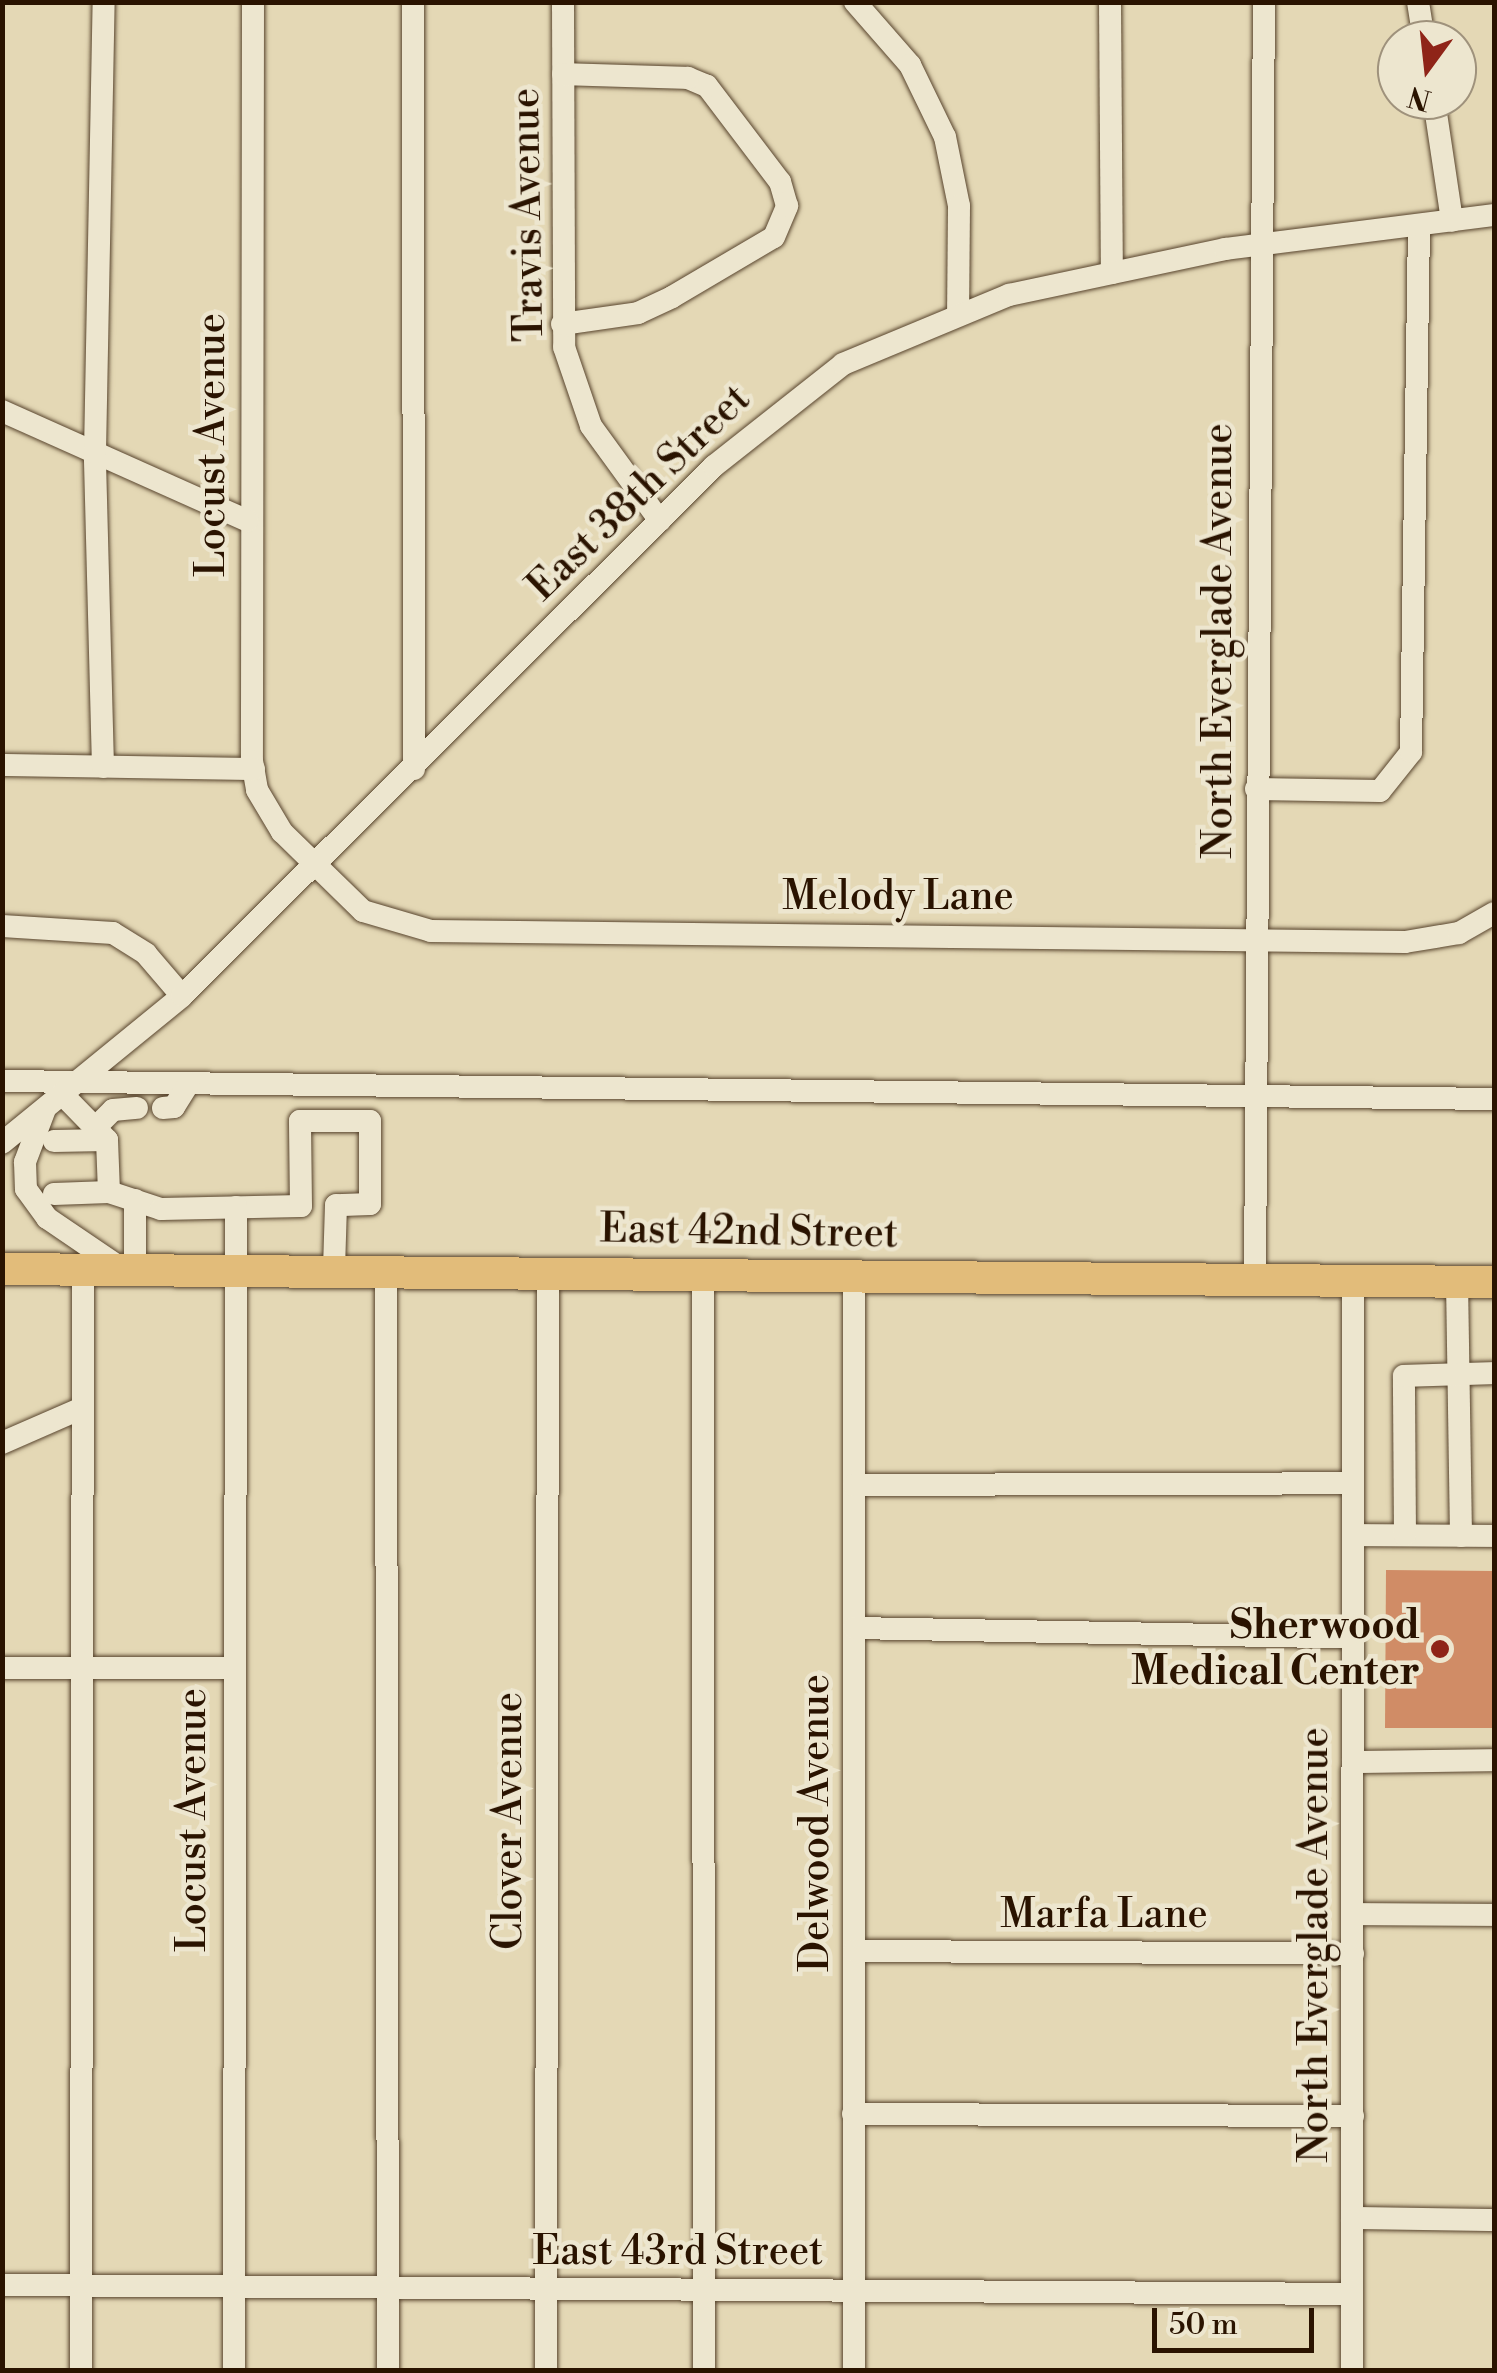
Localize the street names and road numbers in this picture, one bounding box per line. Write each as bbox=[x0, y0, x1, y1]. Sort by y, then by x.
street label: Travis Avenue bbox=[502, 88, 554, 342]
street label: Locust Avenue bbox=[188, 313, 236, 577]
street label: East 38th Street bbox=[518, 375, 760, 611]
street label: North Everglade Avenue bbox=[1195, 423, 1243, 859]
street label: Melody Lane bbox=[782, 873, 1014, 921]
street label: East 42nd Street bbox=[600, 1205, 898, 1259]
street label: Delwood Avenue bbox=[792, 1674, 840, 1972]
street label: Locust Avenue bbox=[169, 1688, 217, 1952]
street label: Clover Avenue bbox=[485, 1692, 533, 1950]
street label: North Everglade Avenue bbox=[1291, 1727, 1339, 2163]
street label: Marfa Lane bbox=[1000, 1891, 1208, 1939]
street label: East 43rd Street bbox=[533, 2228, 823, 2276]

